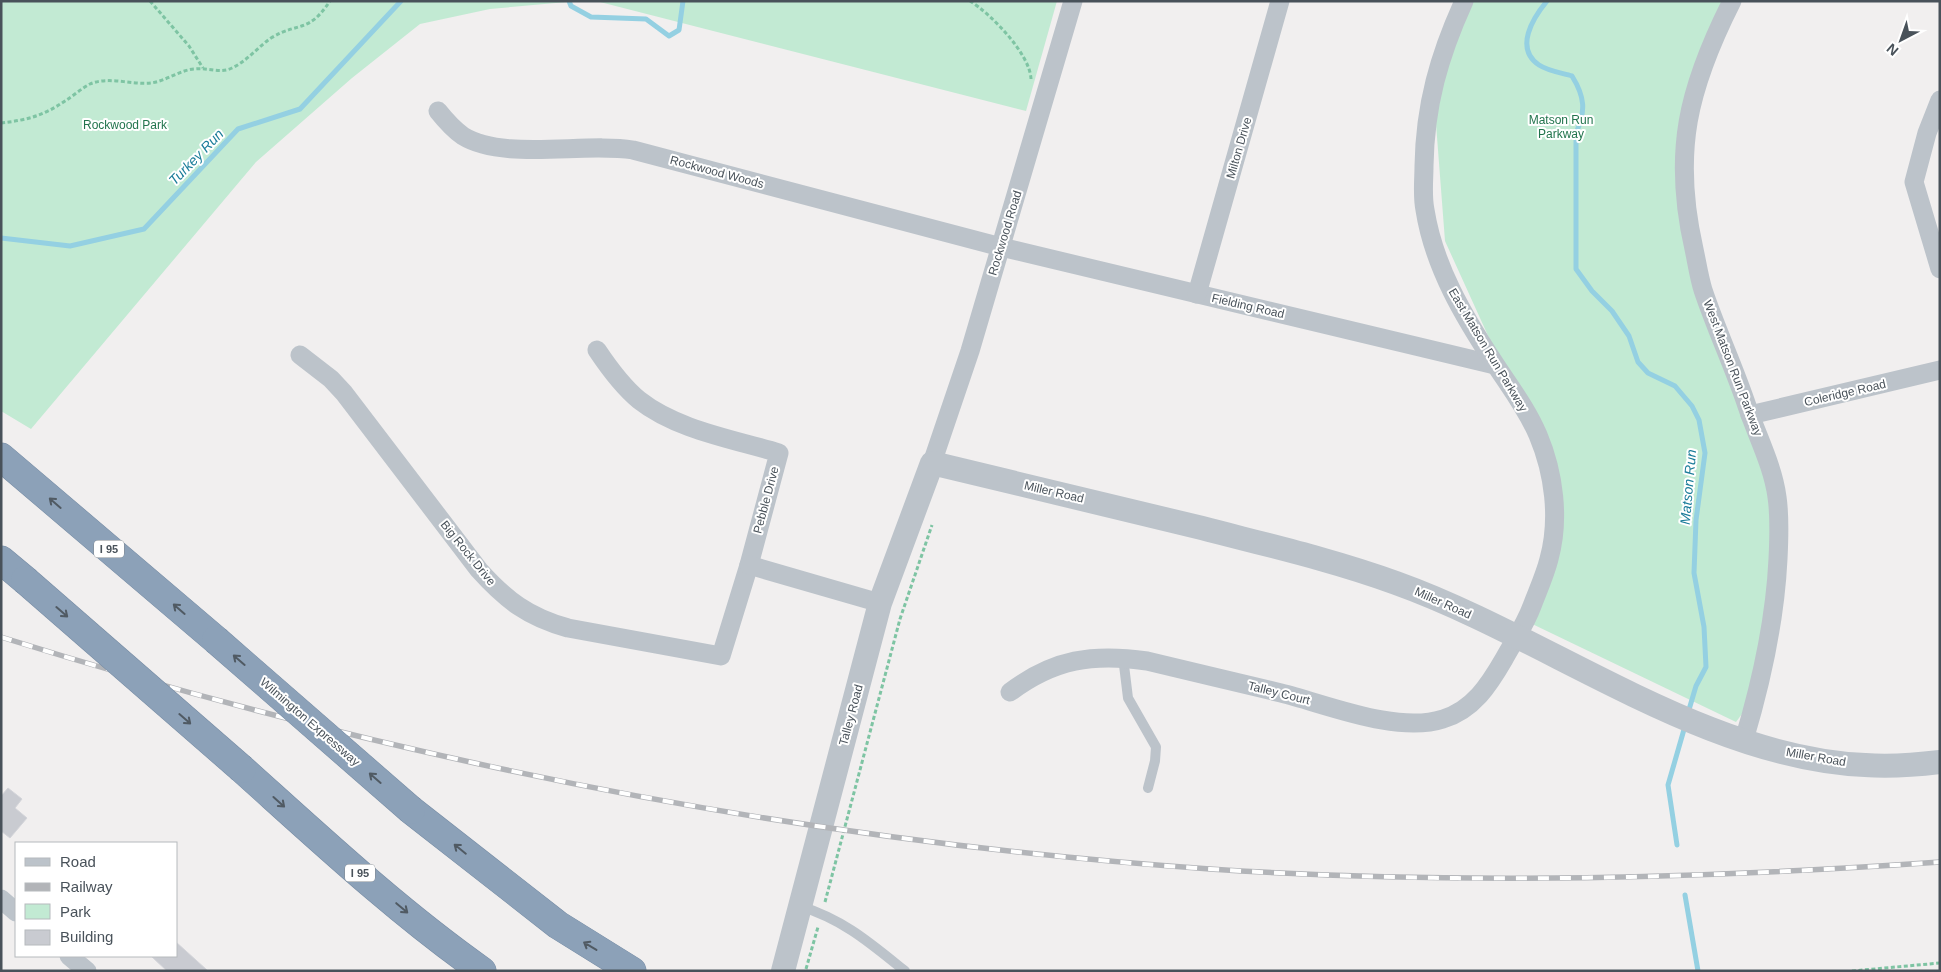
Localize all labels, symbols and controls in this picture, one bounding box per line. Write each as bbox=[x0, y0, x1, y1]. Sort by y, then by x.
north arrow bbox=[1876, 15, 1926, 65]
text: N bbox=[1883, 40, 1902, 59]
park label: Matson Run Parkway bbox=[1529, 113, 1593, 141]
street label: Milton Drive bbox=[1224, 115, 1255, 180]
park label: Rockwood Park bbox=[83, 118, 168, 132]
water label: Turkey Run bbox=[165, 126, 227, 188]
street label: Rockwood Woods bbox=[669, 153, 765, 191]
street label: Rockwood Road bbox=[985, 189, 1025, 277]
street label: East Matson Run Parkway bbox=[1446, 286, 1530, 414]
street label: Fielding Road bbox=[1210, 291, 1286, 321]
street label: West Matson Run Parkway bbox=[1701, 298, 1765, 438]
street label: Coleridge Road bbox=[1803, 377, 1887, 409]
water label: Matson Run bbox=[1677, 448, 1699, 525]
street label: Pebble Drive bbox=[750, 465, 782, 535]
street label: Miller Road bbox=[1023, 478, 1085, 506]
one-way arrow bbox=[49, 497, 62, 509]
street label: Big Rock Drive bbox=[438, 518, 499, 588]
road number: I 95 bbox=[94, 540, 124, 558]
street label: Miller Road bbox=[1412, 584, 1474, 622]
one-way arrow bbox=[172, 603, 185, 614]
one-way arrow bbox=[55, 606, 68, 617]
one-way arrow bbox=[232, 654, 245, 666]
street label: Wilmington Expressway bbox=[257, 675, 363, 769]
street label: Talley Court bbox=[1247, 679, 1312, 708]
street label: Talley Road bbox=[836, 683, 866, 747]
one-way arrow bbox=[178, 713, 191, 725]
street label: Miller Road bbox=[1785, 745, 1847, 769]
one-way arrow bbox=[368, 772, 381, 784]
one-way arrow bbox=[272, 796, 285, 808]
legend bbox=[15, 842, 178, 957]
one-way arrow bbox=[454, 844, 467, 855]
text: Road bbox=[60, 853, 96, 870]
road number: I 95 bbox=[345, 864, 375, 881]
text: Railway bbox=[60, 878, 113, 895]
one-way arrow bbox=[395, 902, 408, 914]
text: Park bbox=[60, 903, 91, 920]
text: Building bbox=[60, 928, 113, 945]
one-way arrow bbox=[584, 940, 598, 950]

